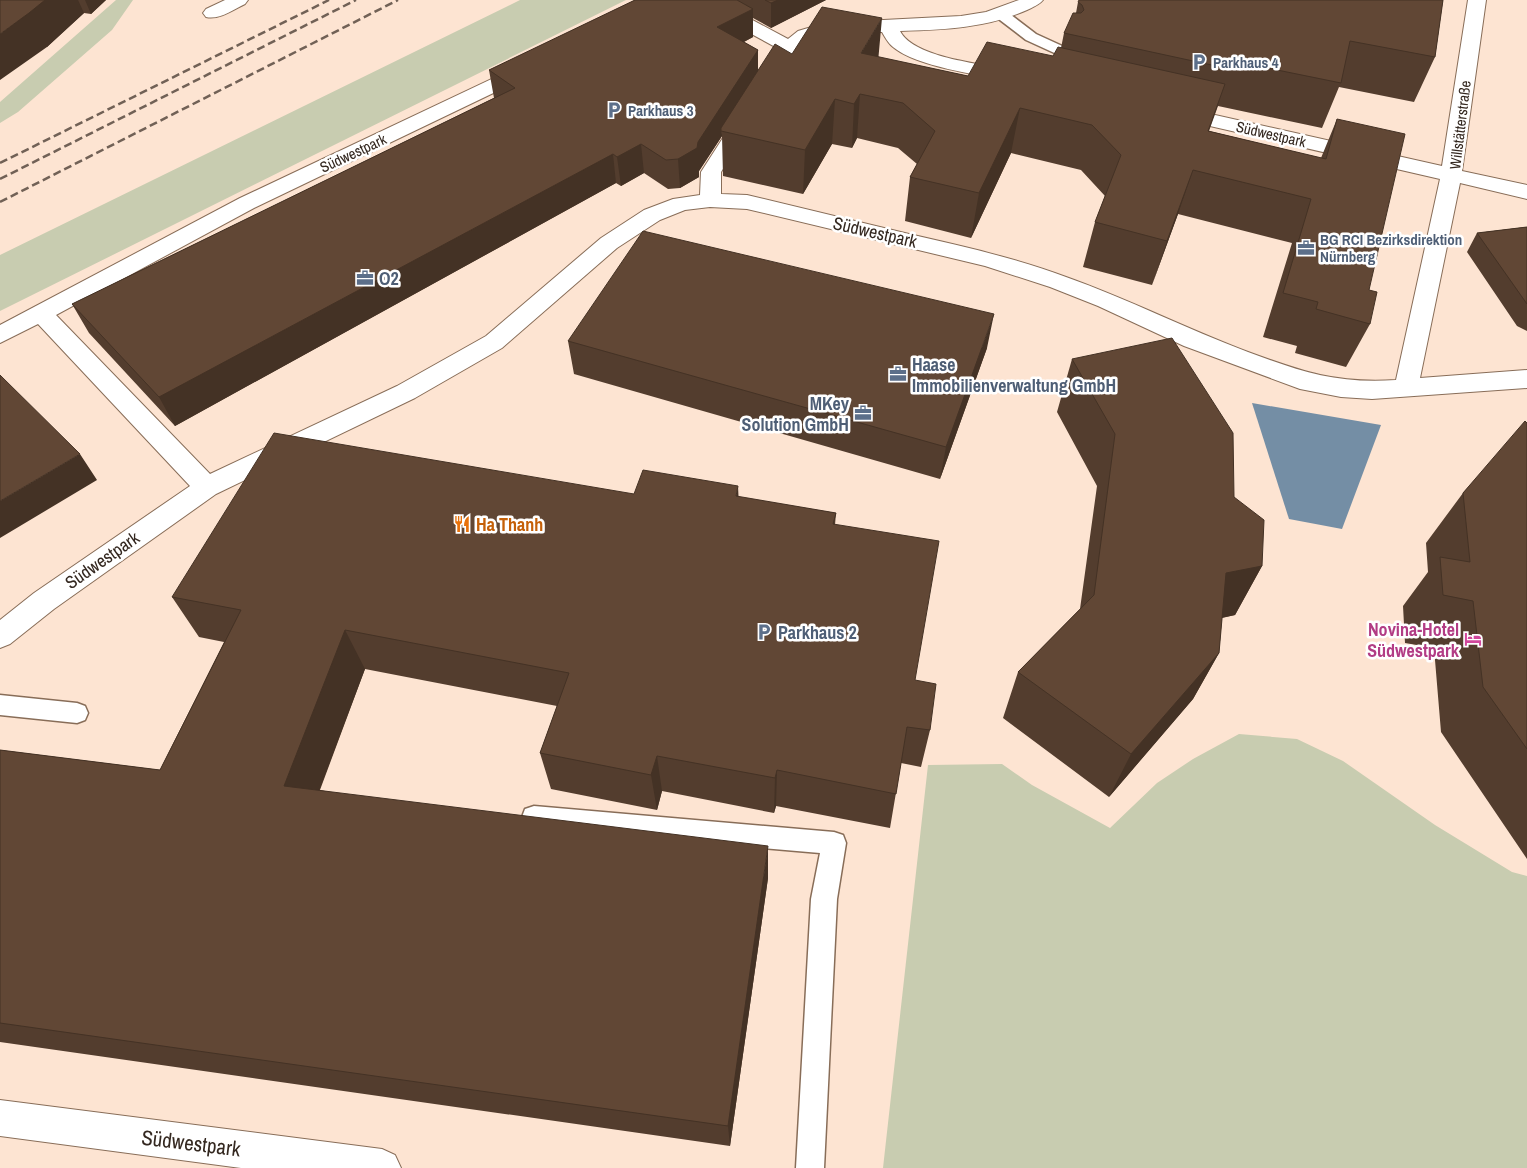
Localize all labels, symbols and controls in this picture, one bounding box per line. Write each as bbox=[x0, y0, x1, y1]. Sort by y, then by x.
parking icon: Parkhaus 4 bbox=[1189, 52, 1209, 72]
place label: Parkhaus 4 bbox=[1213, 52, 1279, 73]
street label: Willstätterstraße bbox=[1444, 79, 1476, 171]
parking icon: Parkhaus 3 bbox=[604, 100, 624, 120]
place label: Parkhaus 3 bbox=[628, 100, 694, 121]
street label: Südwestpark bbox=[1234, 116, 1309, 152]
street label: Südwestpark bbox=[316, 128, 390, 178]
street label: Südwestpark bbox=[831, 210, 920, 254]
place label: BG RCI Bezirksdirektion Nürnberg bbox=[1320, 229, 1462, 267]
office icon: BG RCI Bezirksdirektion Nürnberg bbox=[1296, 238, 1316, 258]
place label: O2 bbox=[379, 266, 399, 291]
office icon: O2 bbox=[355, 268, 375, 288]
place label: Haase Immobilienverwaltung GmbH bbox=[912, 352, 1116, 398]
office icon: Haase Immobilienverwaltung GmbH bbox=[888, 364, 908, 384]
place label: MKey Solution GmbH bbox=[742, 391, 850, 437]
office icon: MKey Solution GmbH bbox=[853, 403, 873, 423]
place label: Ha Thanh bbox=[476, 512, 543, 537]
restaurant icon: Ha Thanh bbox=[452, 514, 472, 534]
street label: Südwestpark bbox=[60, 525, 145, 595]
place label: Novina-Hotel Südwestpark bbox=[1367, 617, 1460, 663]
place label: Parkhaus 2 bbox=[778, 620, 857, 645]
parking icon: Parkhaus 2 bbox=[754, 622, 774, 642]
hotel icon: Novina-Hotel Südwestpark bbox=[1463, 629, 1483, 649]
street label: Südwestpark bbox=[140, 1123, 243, 1164]

